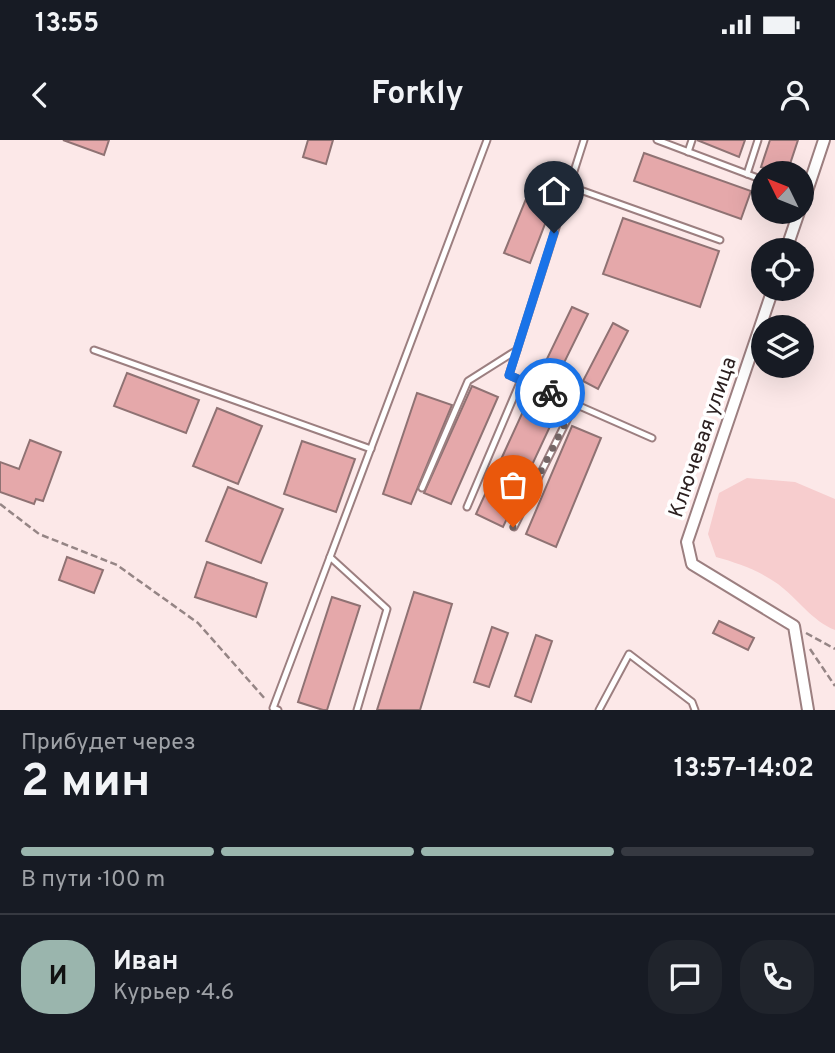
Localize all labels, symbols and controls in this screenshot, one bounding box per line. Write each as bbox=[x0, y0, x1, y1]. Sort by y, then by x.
text: 13:55 bbox=[35, 8, 99, 41]
text: Forkly bbox=[371, 75, 464, 115]
icon: back bbox=[21, 76, 59, 114]
icon: person bbox=[776, 76, 814, 114]
pin bbox=[524, 161, 584, 233]
north arrow bbox=[751, 161, 814, 224]
map controls bbox=[751, 161, 814, 378]
icon: home bbox=[535, 172, 573, 210]
button: locate bbox=[751, 238, 814, 301]
button: layers bbox=[751, 315, 814, 378]
street label: Ключевая улица bbox=[663, 354, 744, 521]
courier bbox=[515, 358, 585, 428]
icon: bike bbox=[531, 374, 569, 412]
pin bbox=[483, 455, 543, 527]
icon: bag bbox=[494, 466, 532, 504]
text: Прибудет через bbox=[21, 729, 196, 758]
text: 13:57–14:02 bbox=[674, 753, 814, 786]
text: 2 мин bbox=[21, 754, 150, 813]
text: В пути · 100 m bbox=[21, 866, 165, 895]
button: chat bbox=[648, 940, 722, 1014]
button: phone bbox=[740, 940, 814, 1014]
text: Иван bbox=[113, 946, 178, 979]
text: И bbox=[49, 961, 67, 994]
text: Курьер · 4.6 bbox=[113, 979, 234, 1008]

